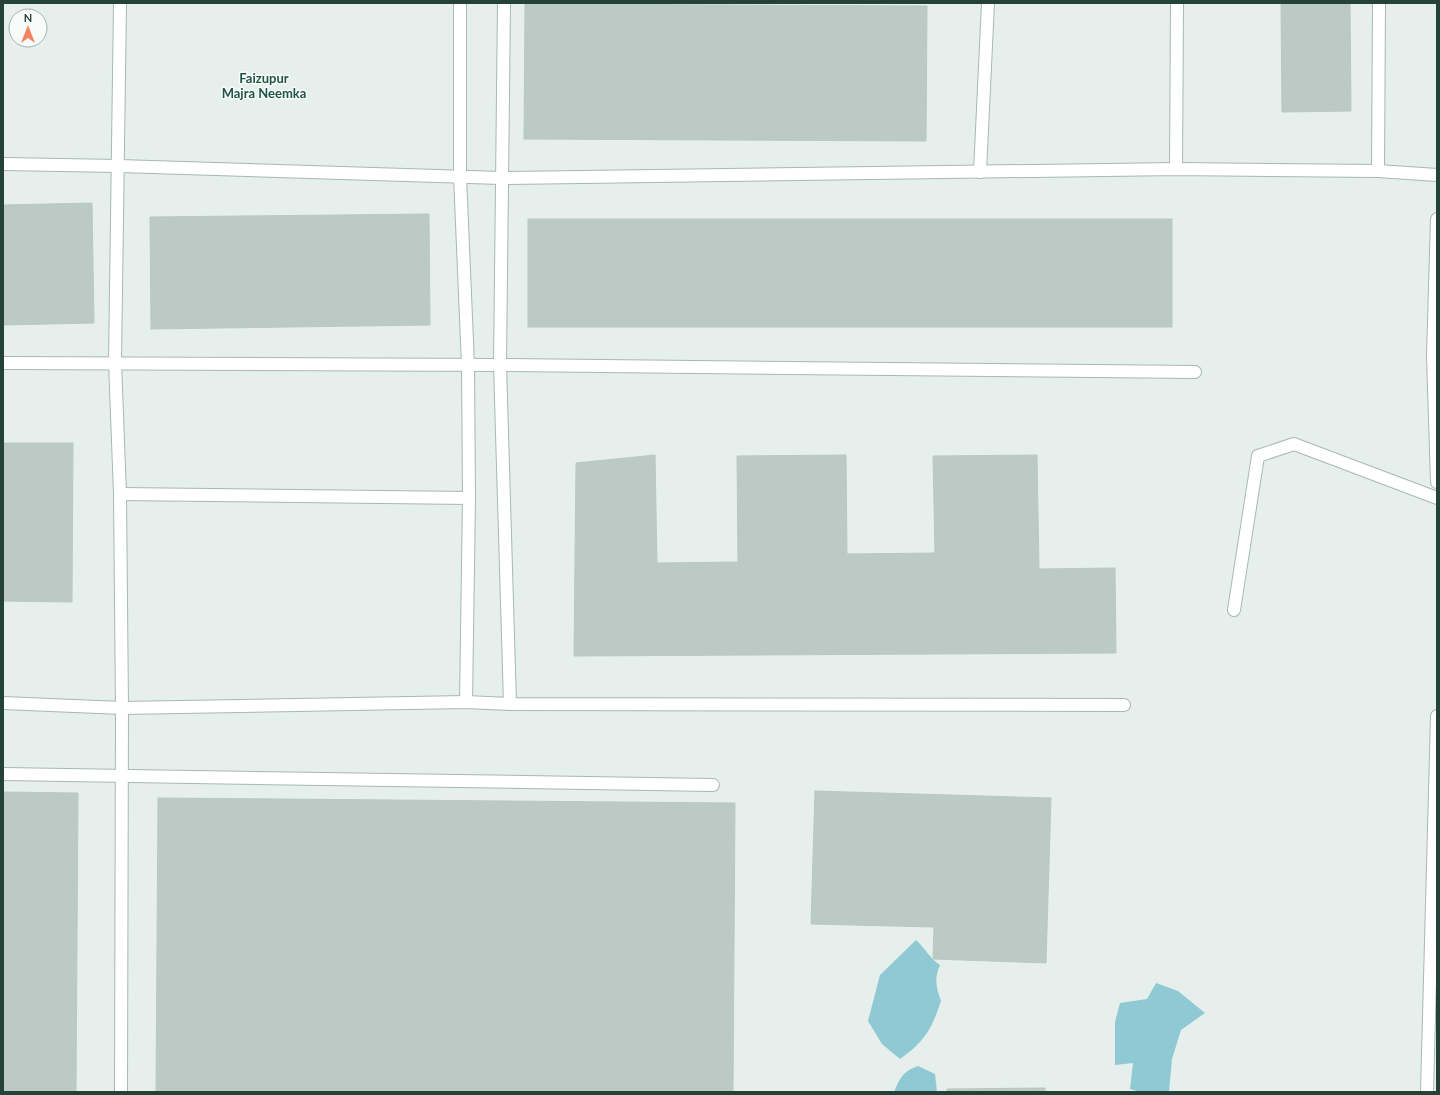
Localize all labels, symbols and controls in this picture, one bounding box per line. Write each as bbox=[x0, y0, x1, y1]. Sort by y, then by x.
north arrow bbox=[8, 8, 48, 48]
text: N bbox=[24, 11, 32, 24]
district label: Faizupur Majra Neemka bbox=[222, 70, 306, 101]

